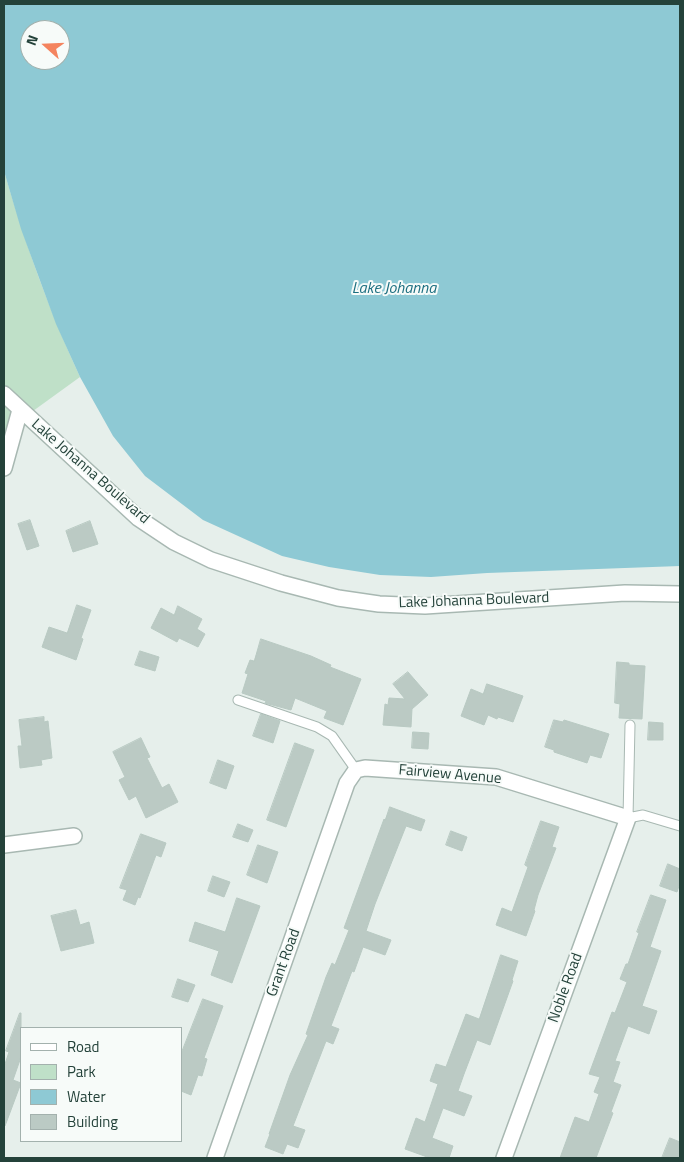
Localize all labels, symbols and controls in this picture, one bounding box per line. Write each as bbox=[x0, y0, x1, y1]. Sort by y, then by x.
north arrow bbox=[20, 20, 70, 70]
text: N bbox=[20, 32, 43, 48]
water label: Lake Johanna bbox=[352, 279, 436, 299]
street label: Lake Johanna Boulevard bbox=[27, 416, 153, 528]
street label: Lake Johanna Boulevard bbox=[398, 589, 550, 613]
street label: Fairview Avenue bbox=[398, 762, 502, 788]
street label: Grant Road bbox=[263, 927, 305, 999]
street label: Noble Road bbox=[545, 951, 587, 1025]
legend bbox=[20, 1027, 182, 1142]
text: Road bbox=[67, 1035, 99, 1058]
text: Park bbox=[67, 1060, 96, 1083]
text: Water bbox=[67, 1085, 106, 1108]
text: Building bbox=[67, 1110, 118, 1133]

